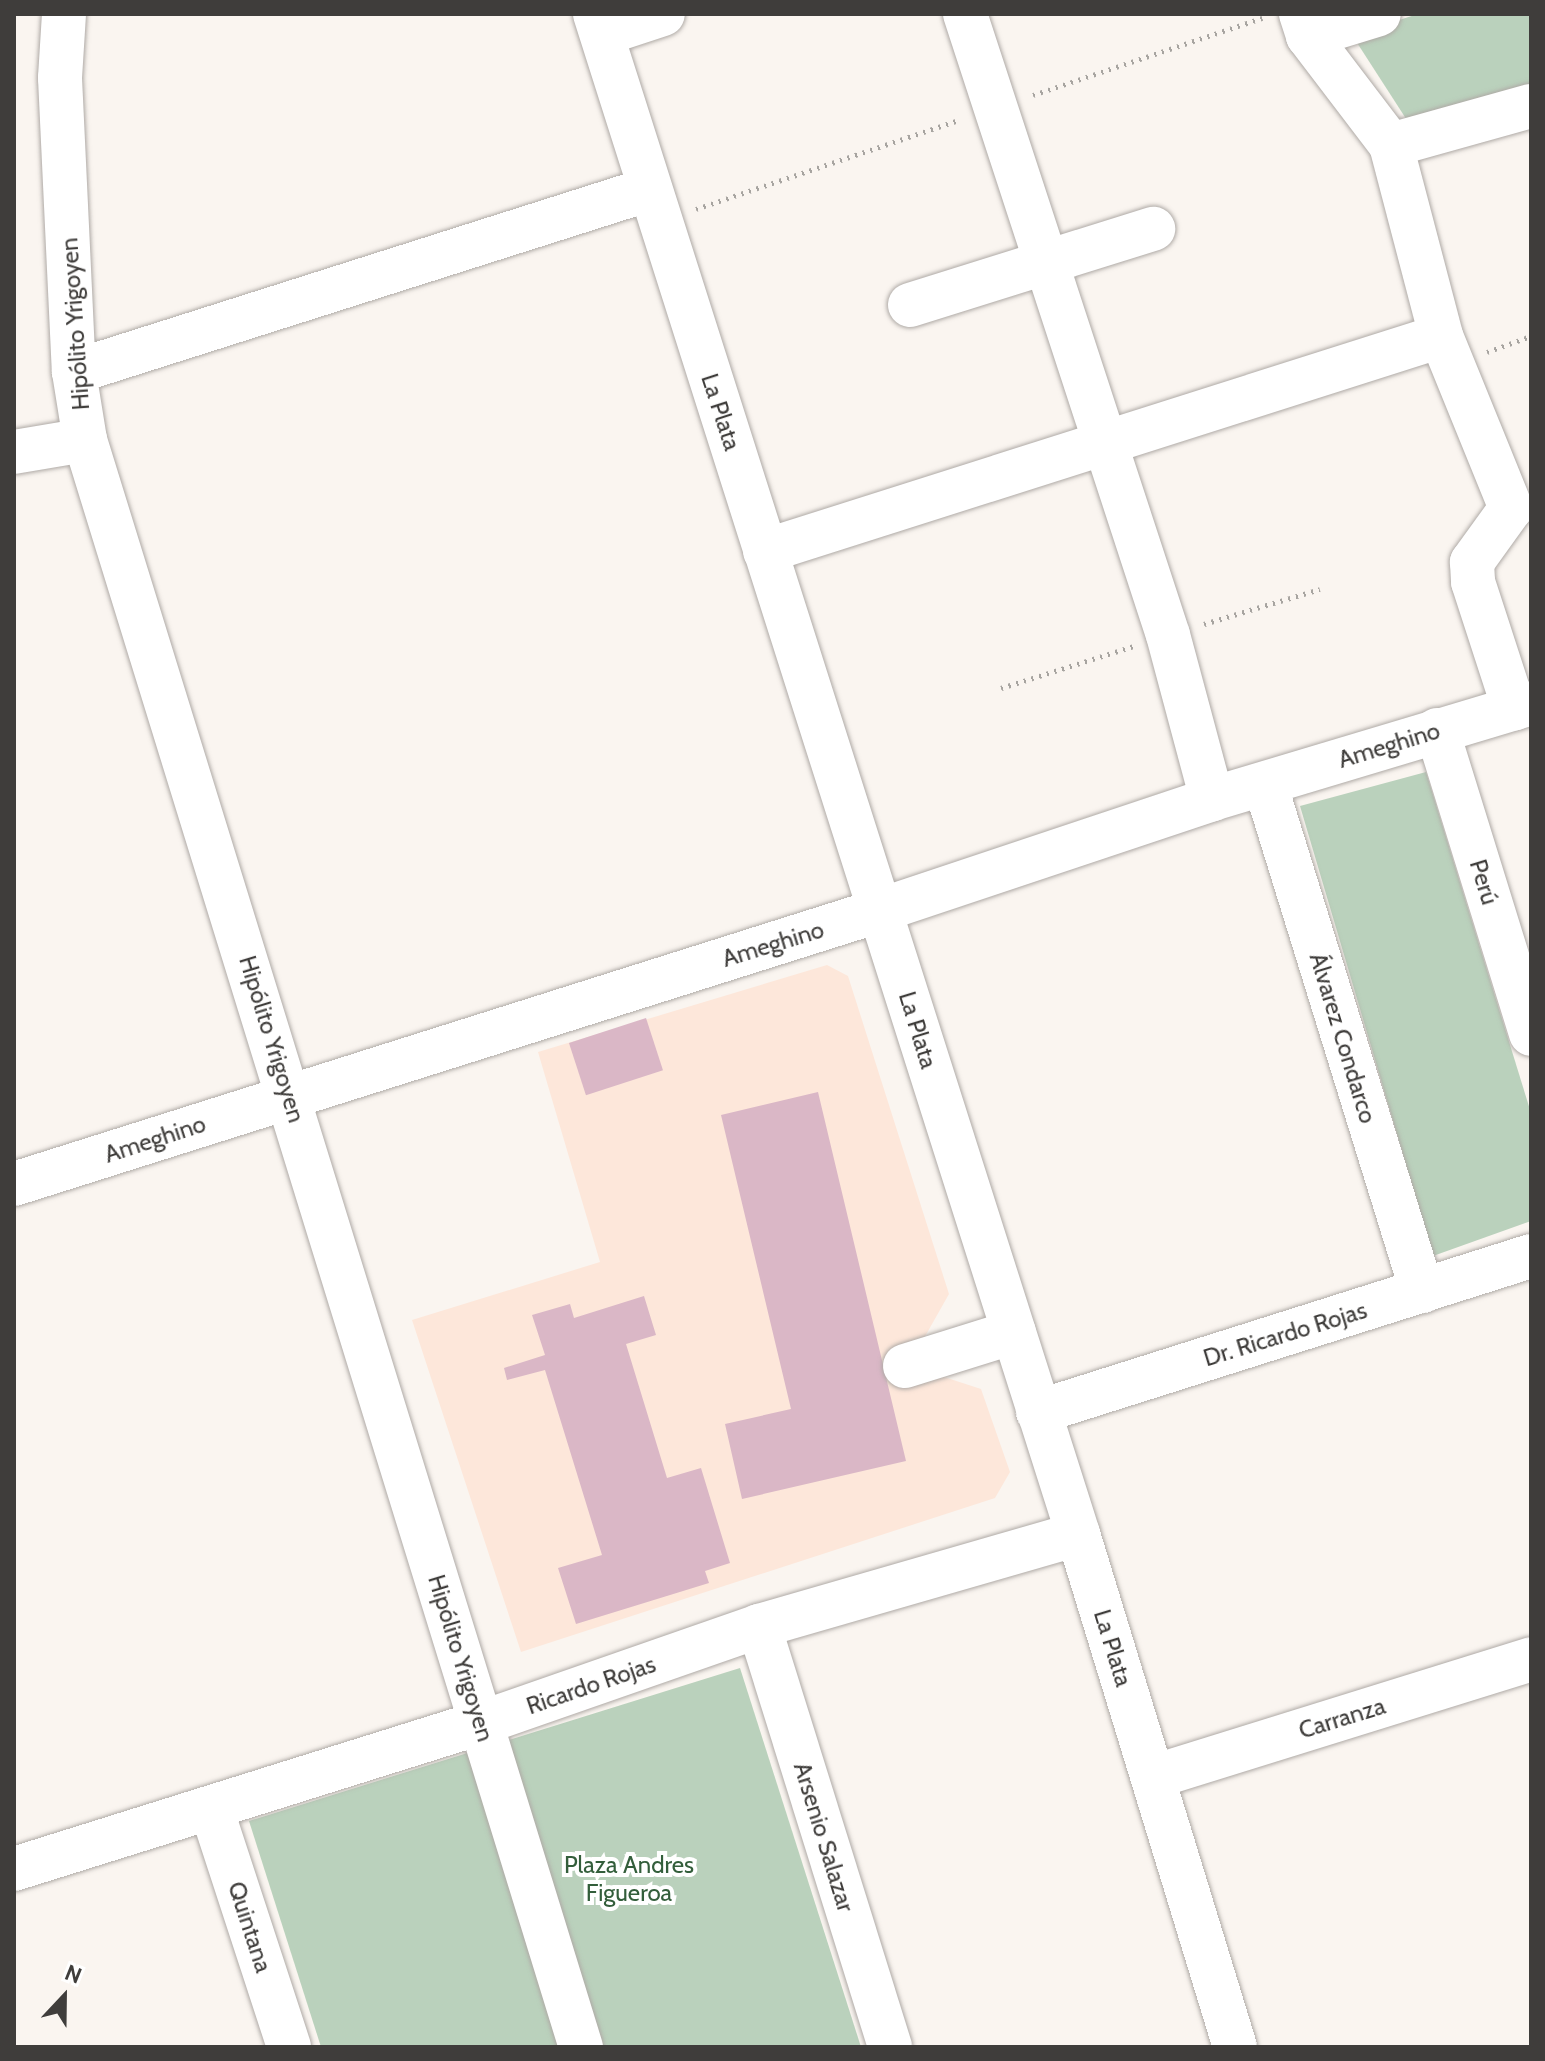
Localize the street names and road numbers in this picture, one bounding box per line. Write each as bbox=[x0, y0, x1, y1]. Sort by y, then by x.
street label: Hipólito Yrigoyen bbox=[55, 237, 95, 411]
street label: La Plata bbox=[695, 370, 747, 454]
street label: Ameghino bbox=[1335, 716, 1443, 774]
street label: Perú bbox=[1464, 856, 1504, 908]
street label: Ameghino bbox=[719, 915, 827, 973]
street label: Álvarez Condarco bbox=[1303, 949, 1383, 1127]
street label: Hipólito Yrigoyen bbox=[233, 952, 311, 1126]
street label: La Plata bbox=[893, 988, 943, 1072]
street label: Ameghino bbox=[101, 1109, 209, 1169]
street label: Dr. Ricardo Rojas bbox=[1200, 1295, 1370, 1373]
street label: Hipólito Yrigoyen bbox=[422, 1571, 500, 1745]
street label: La Plata bbox=[1088, 1606, 1138, 1690]
street label: Ricardo Rojas bbox=[523, 1649, 659, 1721]
street label: Carranza bbox=[1295, 1691, 1389, 1745]
street label: Arsenio Salazar bbox=[788, 1759, 860, 1915]
street label: Quintana bbox=[222, 1878, 278, 1976]

